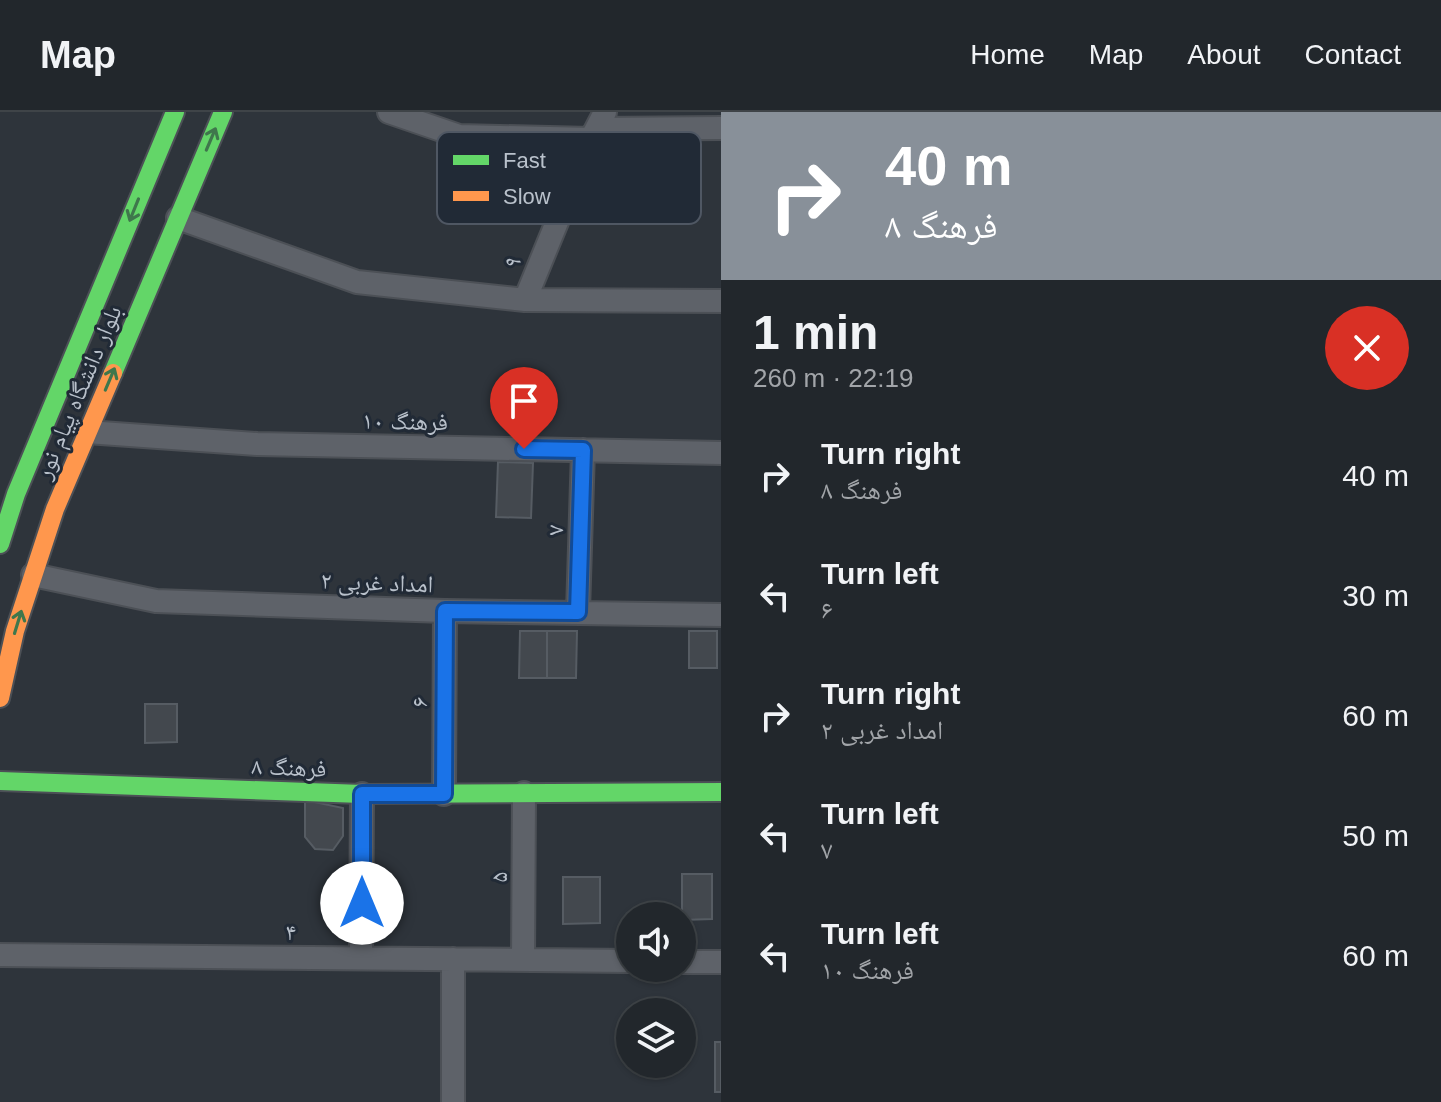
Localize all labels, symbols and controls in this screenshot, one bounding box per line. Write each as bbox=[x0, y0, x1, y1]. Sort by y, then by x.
text: Map bbox=[40, 34, 116, 76]
text: Home bbox=[970, 39, 1045, 70]
text: Map bbox=[1089, 39, 1143, 70]
text: About bbox=[1187, 39, 1261, 70]
text: Contact bbox=[1305, 39, 1401, 70]
one-way arrow bbox=[205, 128, 220, 152]
legend bbox=[437, 132, 701, 224]
text: 40 m bbox=[885, 134, 1013, 197]
icon: right bbox=[753, 144, 857, 248]
text: Fast bbox=[503, 148, 546, 173]
text: Slow bbox=[503, 184, 551, 209]
one-way arrow bbox=[126, 197, 140, 222]
text: فرهنگ ۸ bbox=[885, 205, 998, 246]
street label: ۹ bbox=[497, 252, 527, 272]
street label: بلوار دانشگاه پیام نور bbox=[29, 301, 129, 485]
text: 1 min bbox=[753, 306, 878, 359]
button: close bbox=[1325, 306, 1409, 390]
text: 260 m · 22:19 bbox=[753, 363, 913, 393]
one-way arrow bbox=[104, 367, 118, 392]
pin bbox=[490, 367, 558, 449]
icon: arrive bbox=[502, 379, 546, 423]
street label: فرهنگ ۱۰ bbox=[362, 407, 448, 435]
text: Turn right bbox=[821, 437, 960, 470]
icon: right bbox=[753, 454, 797, 498]
text: 40 m bbox=[1342, 459, 1409, 492]
text: فرهنگ ۸ bbox=[821, 475, 902, 505]
street label: ۷ bbox=[541, 524, 569, 536]
text: Turn left bbox=[821, 557, 939, 590]
street label: امداد غربی ۲ bbox=[320, 567, 434, 598]
icon: left bbox=[753, 574, 797, 618]
text: 30 m bbox=[1342, 579, 1409, 612]
text: ۶ bbox=[821, 595, 833, 625]
one-way arrow bbox=[11, 609, 26, 635]
text: Turn right bbox=[821, 677, 960, 710]
icon: right bbox=[753, 694, 797, 738]
street label: ۶ bbox=[406, 697, 433, 707]
text: 60 m bbox=[1342, 699, 1409, 732]
text: امداد غربی ۲ bbox=[821, 715, 943, 745]
street label: فرهنگ ۸ bbox=[251, 752, 327, 782]
text: Turn left bbox=[821, 797, 939, 830]
icon: left bbox=[753, 814, 797, 858]
text: 50 m bbox=[1342, 819, 1409, 852]
text: ۷ bbox=[821, 835, 833, 865]
position arrow bbox=[320, 861, 404, 945]
street label: ۵ bbox=[485, 872, 512, 882]
map controls bbox=[616, 902, 696, 1078]
button: sound bbox=[616, 902, 696, 982]
text: Turn left bbox=[821, 917, 939, 950]
street label: ۴ bbox=[286, 918, 296, 945]
icon: left bbox=[753, 934, 797, 978]
text: 60 m bbox=[1342, 939, 1409, 972]
text: فرهنگ ۱۰ bbox=[821, 955, 914, 985]
button: layers bbox=[616, 998, 696, 1078]

